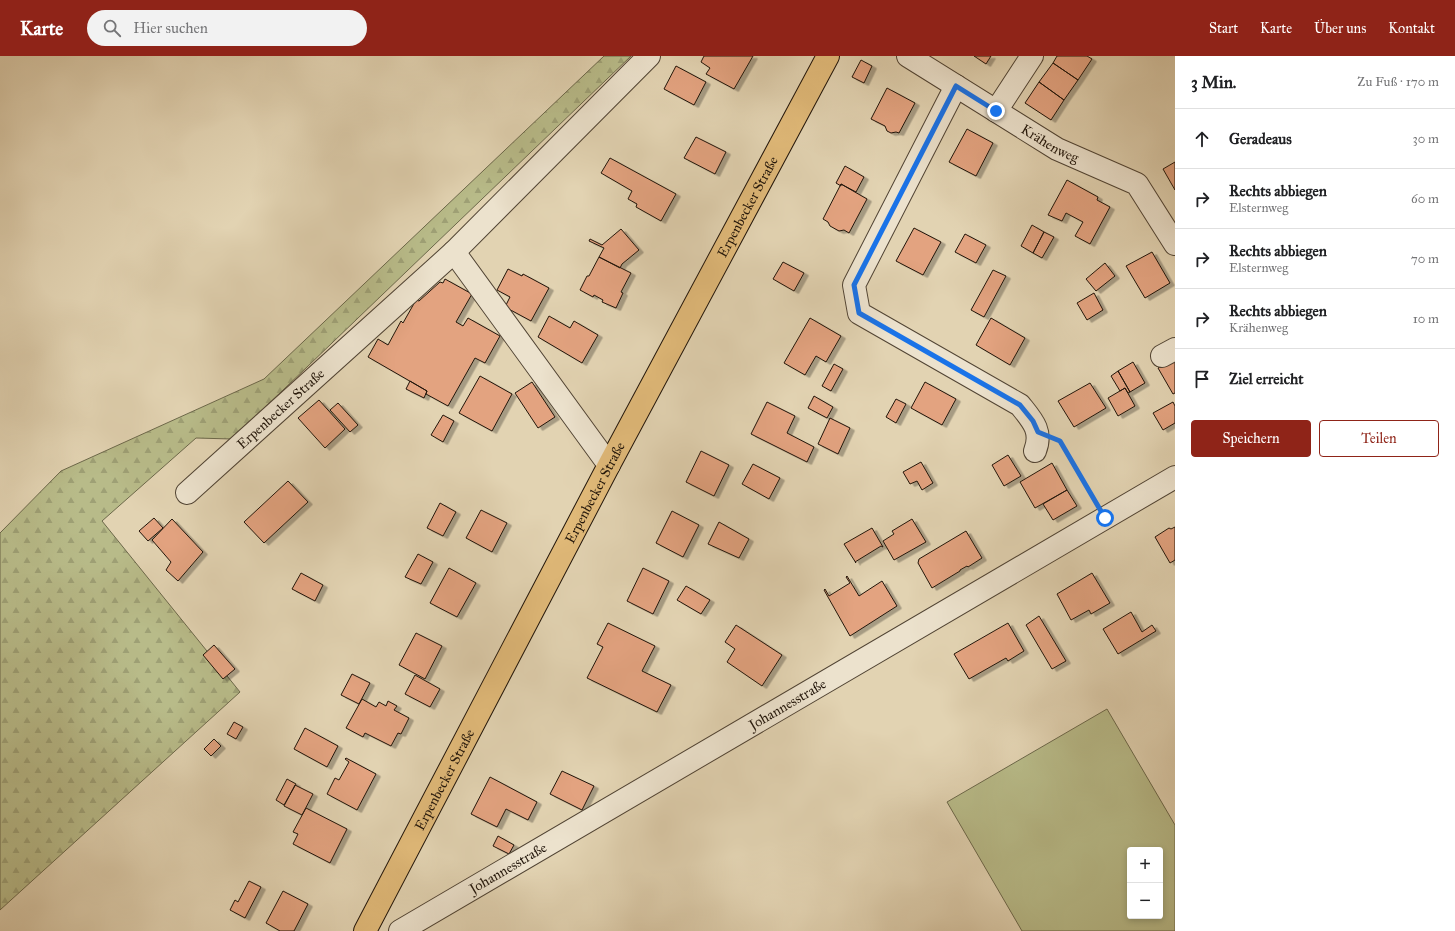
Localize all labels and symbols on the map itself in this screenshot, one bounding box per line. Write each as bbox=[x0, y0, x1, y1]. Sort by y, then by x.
route end bbox=[987, 102, 1005, 120]
street label: Krähenweg bbox=[1018, 120, 1082, 166]
street label: Erpenbecker Straße bbox=[713, 153, 781, 260]
street label: Erpenbecker Straße bbox=[233, 365, 328, 452]
street label: Erpenbecker Straße bbox=[561, 439, 628, 546]
route start bbox=[1096, 509, 1114, 527]
street label: Johannesstraße bbox=[744, 675, 829, 735]
street label: Erpenbecker Straße bbox=[411, 726, 478, 833]
street label: Johannesstraße bbox=[464, 839, 550, 899]

